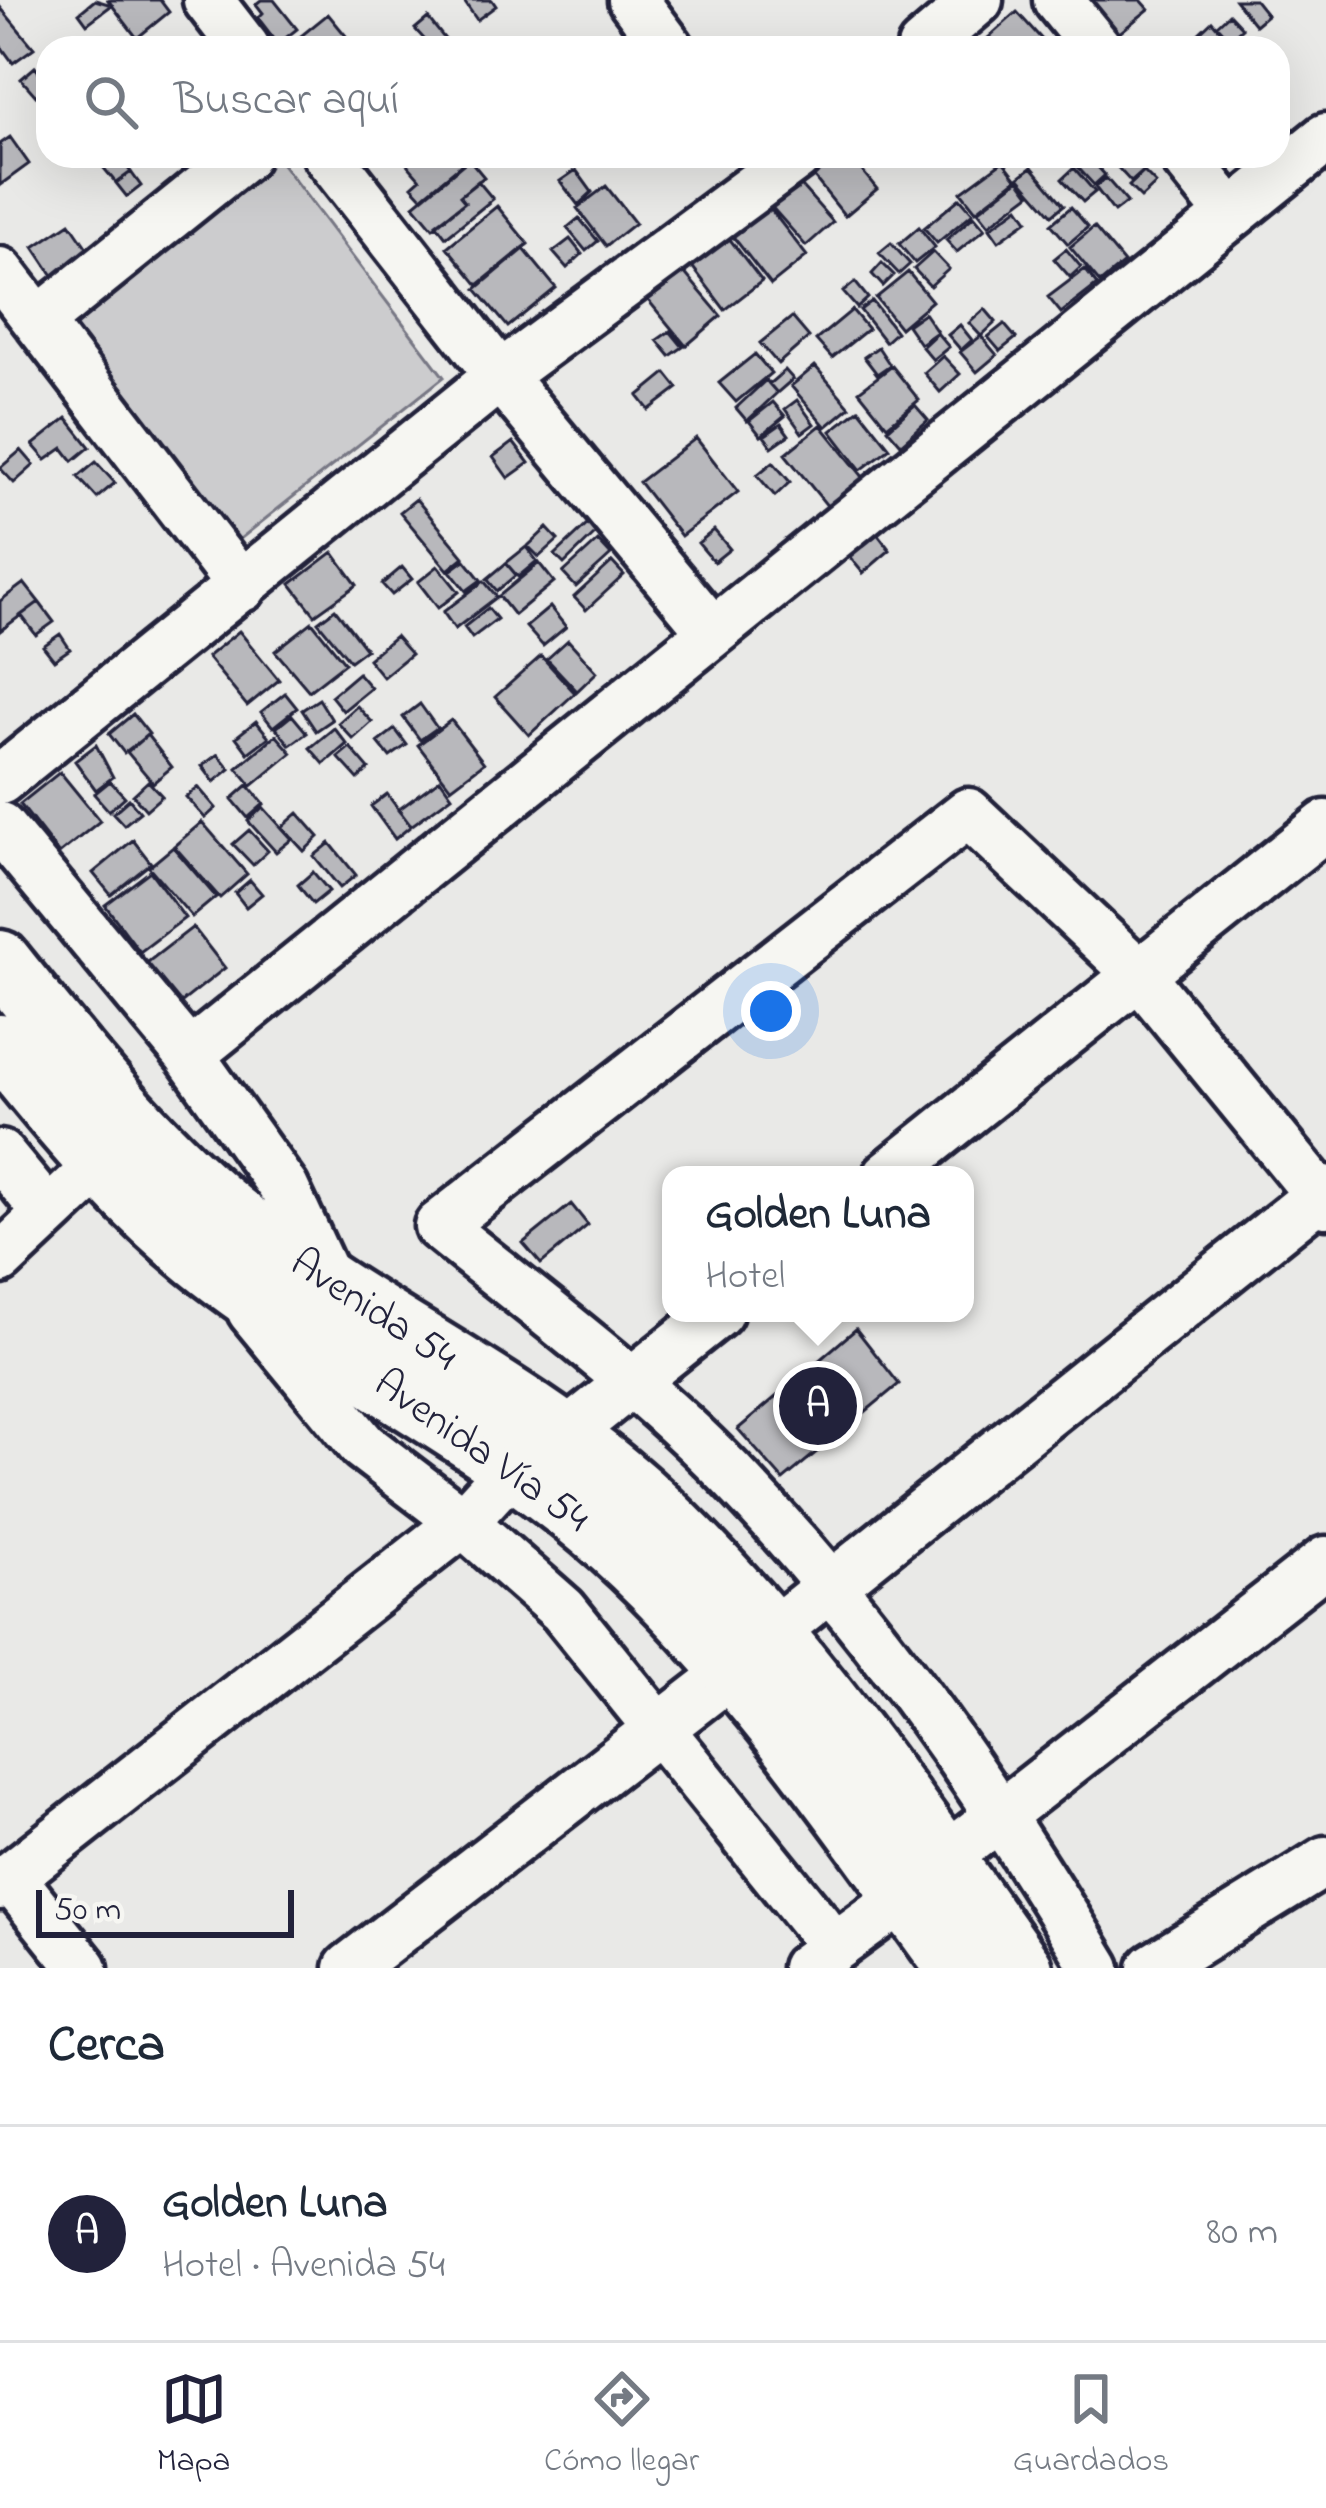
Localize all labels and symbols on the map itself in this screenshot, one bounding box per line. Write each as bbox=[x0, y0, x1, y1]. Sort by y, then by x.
your location bbox=[741, 981, 801, 1041]
street label: Avenida 54 bbox=[277, 1234, 469, 1388]
street label: Avenida Vía 54 bbox=[361, 1355, 601, 1549]
pin: A bbox=[779, 1361, 857, 1451]
scale bar bbox=[36, 1884, 294, 1937]

